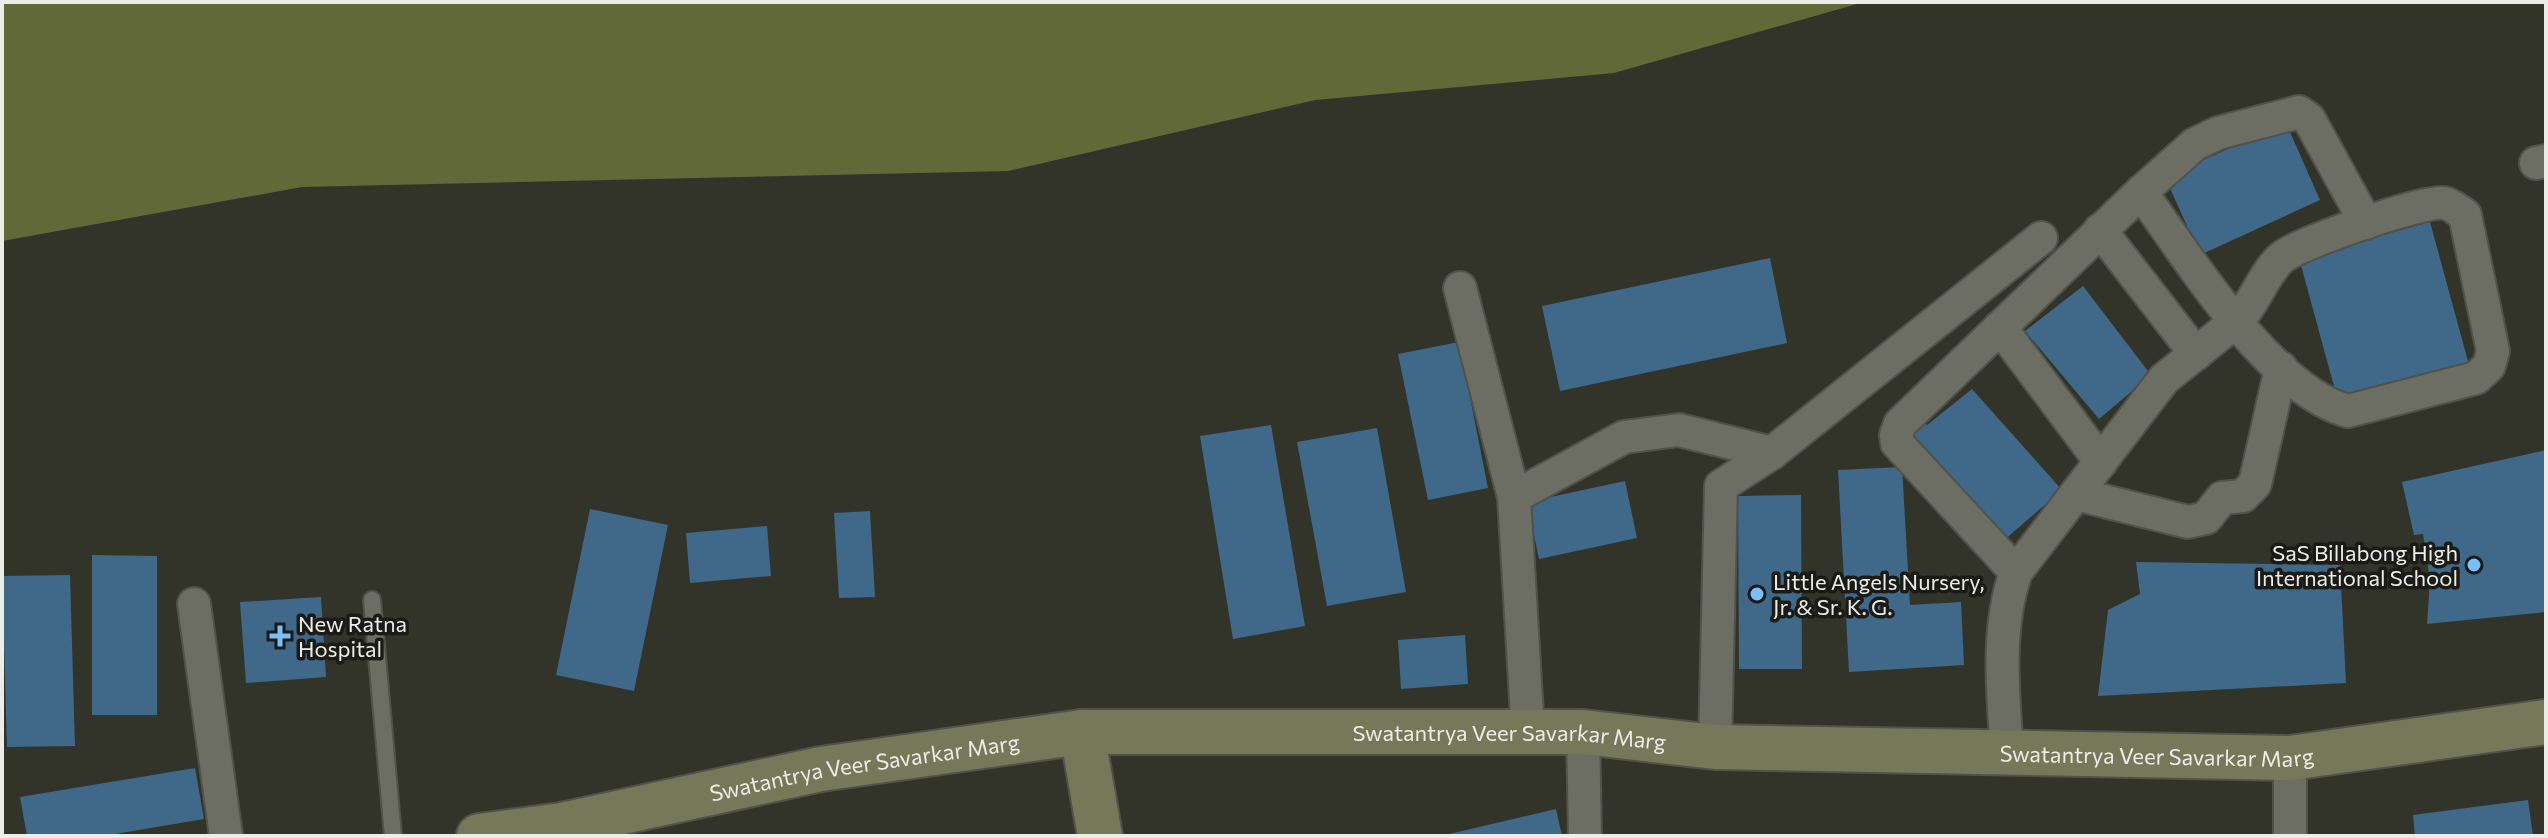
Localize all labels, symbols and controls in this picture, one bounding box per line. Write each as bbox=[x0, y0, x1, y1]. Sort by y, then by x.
place label: SaS Billabong High International School bbox=[2256, 539, 2458, 591]
marker: SaS Billabong High International School bbox=[2465, 556, 2483, 574]
place label: Little Angels Nursery, Jr. & Sr. K. G. bbox=[1773, 568, 1985, 620]
marker: Little Angels Nursery, Jr. & Sr. K. G. bbox=[1748, 585, 1766, 603]
place label: New Ratna Hospital bbox=[298, 610, 407, 662]
marker: New Ratna Hospital bbox=[269, 625, 291, 647]
street label: Swatantrya Veer Savarkar Marg bbox=[1353, 718, 1668, 755]
street label: Swatantrya Veer Savarkar Marg bbox=[707, 728, 1021, 806]
street label: Swatantrya Veer Savarkar Marg bbox=[1999, 739, 2316, 772]

